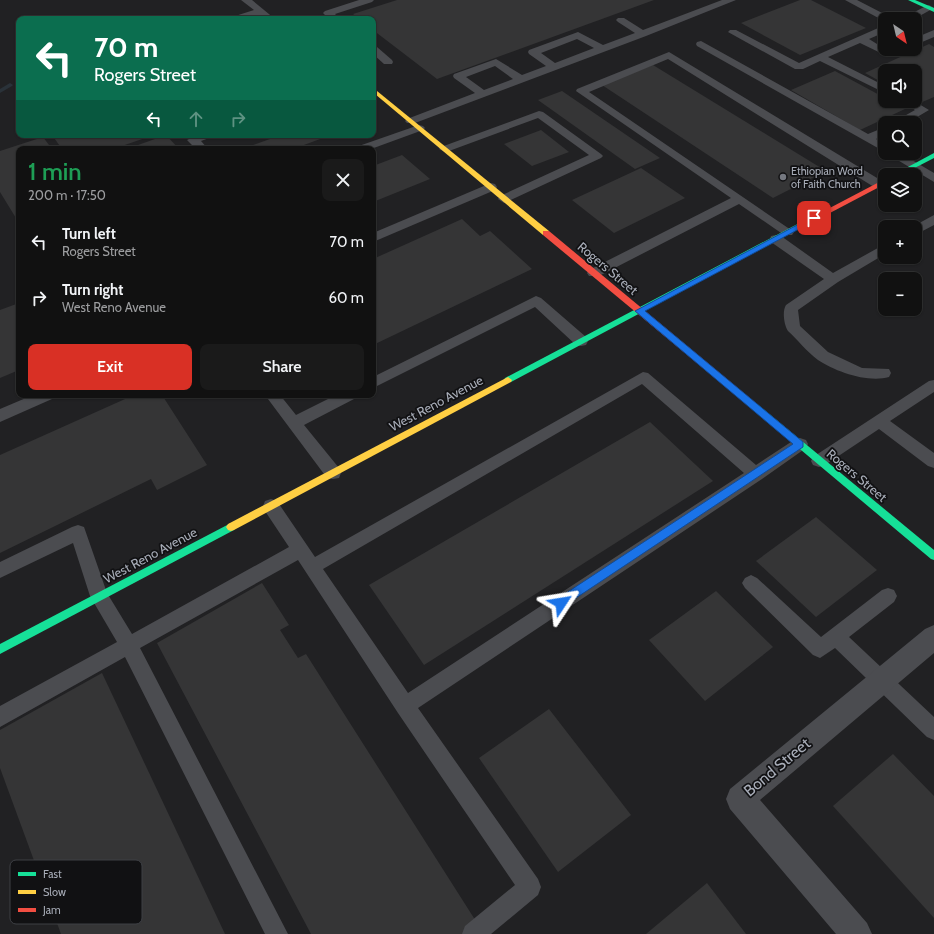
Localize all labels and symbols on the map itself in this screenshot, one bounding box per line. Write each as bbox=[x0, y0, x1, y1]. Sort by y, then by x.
north arrow bbox=[878, 12, 922, 56]
place label: Ethiopian Word of Faith Church bbox=[791, 164, 863, 191]
marker: Ethiopian Word of Faith Church bbox=[778, 172, 788, 182]
pin bbox=[797, 201, 831, 235]
street label: Rogers Street bbox=[575, 238, 642, 298]
street label: West Reno Avenue bbox=[386, 371, 486, 434]
street label: Rogers Street bbox=[824, 445, 891, 505]
street label: West Reno Avenue bbox=[100, 523, 200, 586]
position arrow bbox=[540, 582, 582, 624]
street label: Bond Street bbox=[740, 733, 815, 800]
legend bbox=[10, 860, 142, 924]
text: Fast bbox=[43, 867, 62, 881]
text: Slow bbox=[43, 885, 66, 899]
text: Jam bbox=[42, 903, 61, 917]

